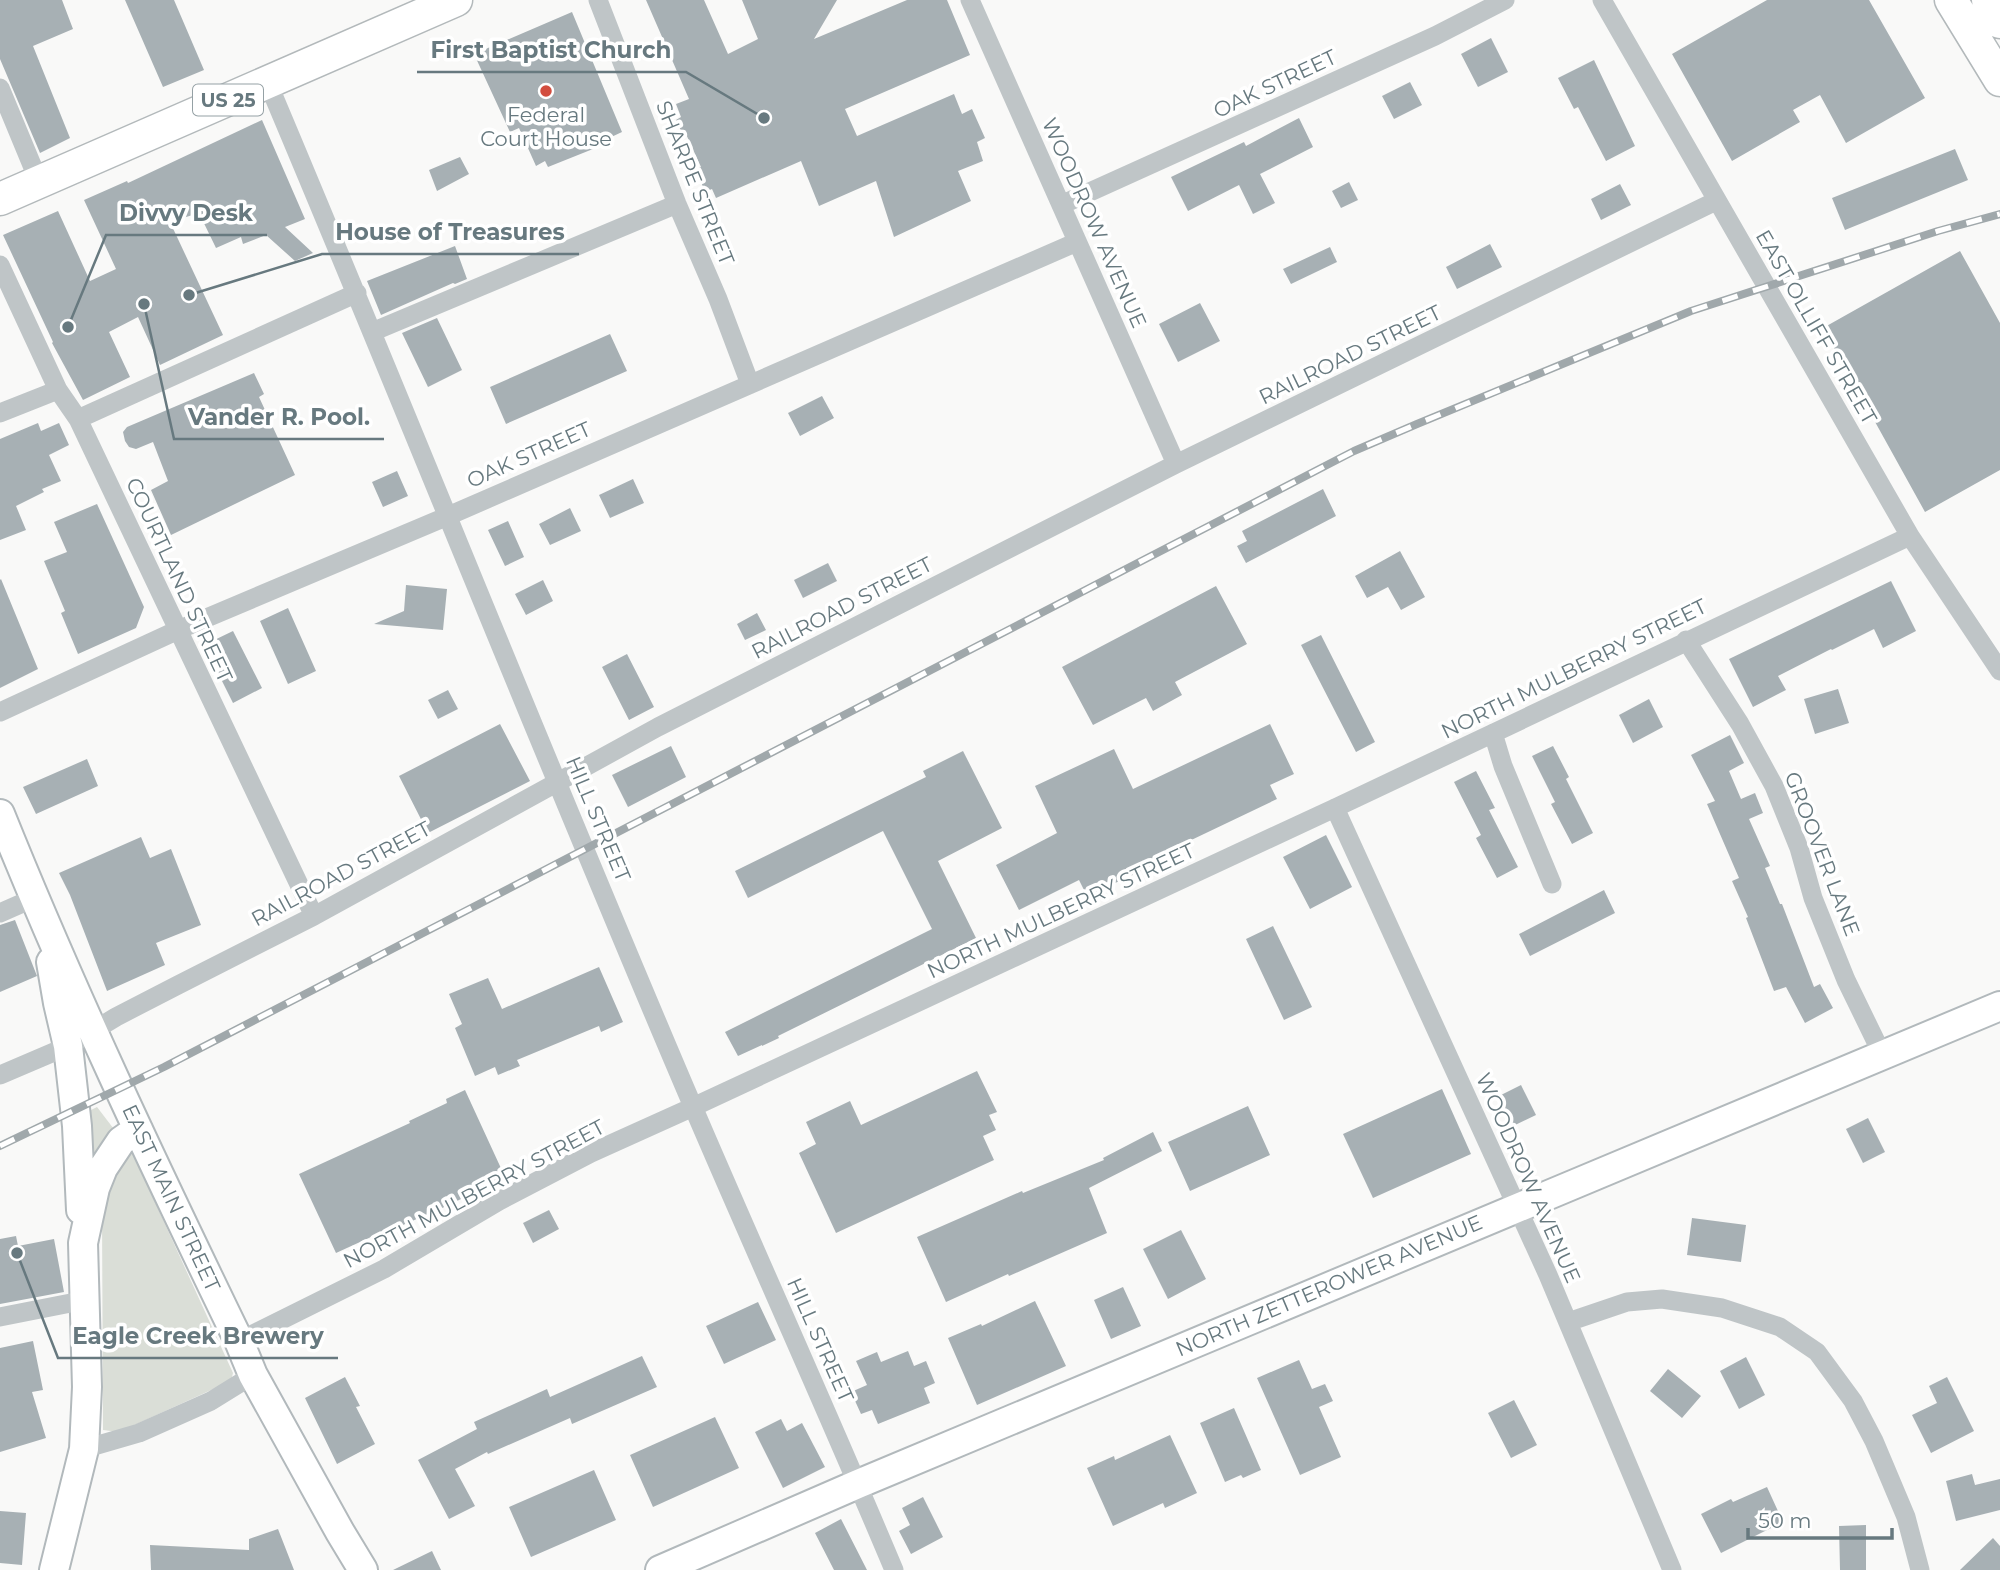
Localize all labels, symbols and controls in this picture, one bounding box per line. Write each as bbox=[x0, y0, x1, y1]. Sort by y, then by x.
callout: First Baptist Church bbox=[417, 28, 686, 72]
text: First Baptist Church bbox=[430, 36, 672, 64]
street label: OAK STREET bbox=[1209, 44, 1340, 123]
marker: Federal Court House bbox=[538, 83, 554, 99]
road number: US 25 bbox=[193, 85, 263, 116]
street label: SHARPE STREET bbox=[651, 97, 740, 269]
place label: Federal Court House bbox=[480, 102, 612, 151]
street label: WOODROW AVENUE bbox=[1037, 114, 1152, 332]
callout: Divvy Desk bbox=[106, 191, 267, 235]
text: Divvy Desk bbox=[119, 199, 254, 227]
callout: House of Treasures bbox=[322, 210, 579, 254]
text: House of Treasures bbox=[335, 218, 565, 246]
street label: EAST OLLIFF STREET bbox=[1751, 225, 1882, 428]
street label: RAILROAD STREET bbox=[1255, 300, 1445, 410]
callout: Vander R. Pool. bbox=[174, 395, 384, 439]
text: Vander R. Pool. bbox=[187, 403, 370, 431]
street label: OAK STREET bbox=[463, 416, 595, 493]
street label: COURTLAND STREET bbox=[121, 474, 238, 686]
street label: RAILROAD STREET bbox=[747, 551, 936, 664]
street label: NORTH MULBERRY STREET bbox=[1437, 593, 1711, 744]
street label: HILL STREET bbox=[561, 752, 636, 885]
street label: GROOVER LANE bbox=[1780, 768, 1865, 939]
street label: RAILROAD STREET bbox=[247, 816, 435, 931]
street label: NORTH MULBERRY STREET bbox=[923, 837, 1199, 984]
street label: WOODROW AVENUE bbox=[1471, 1069, 1586, 1287]
street label: EAST MAIN STREET bbox=[117, 1100, 226, 1295]
street label: NORTH MULBERRY STREET bbox=[339, 1114, 609, 1273]
street label: NORTH ZETTEROWER AVENUE bbox=[1172, 1209, 1486, 1362]
street label: HILL STREET bbox=[782, 1274, 859, 1406]
callout: Eagle Creek Brewery bbox=[58, 1314, 338, 1358]
text: Eagle Creek Brewery bbox=[72, 1322, 324, 1350]
scale bar bbox=[1748, 1496, 1892, 1540]
text: 50 m bbox=[1758, 1508, 1812, 1533]

